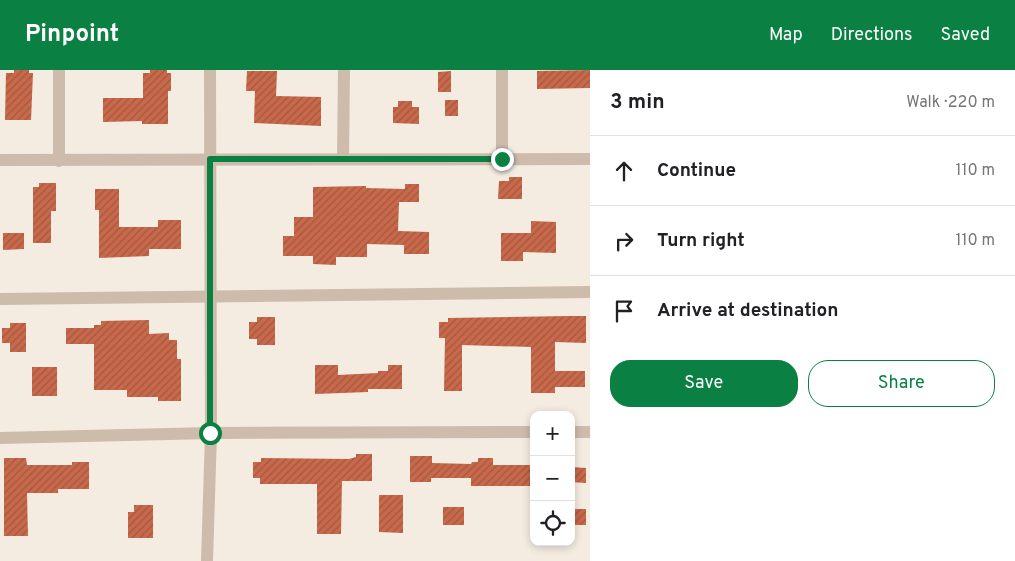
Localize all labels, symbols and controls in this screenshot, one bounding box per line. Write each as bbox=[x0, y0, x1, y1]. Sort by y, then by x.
text: Pinpoint bbox=[25, 20, 119, 50]
text: Map bbox=[769, 24, 803, 47]
text: Directions bbox=[831, 24, 913, 47]
text: Saved bbox=[941, 24, 990, 47]
text: 3 min bbox=[610, 89, 665, 116]
text: Walk · 220 m bbox=[906, 93, 995, 113]
route end bbox=[491, 148, 514, 171]
icon: ahead bbox=[610, 157, 638, 185]
text: Continue bbox=[657, 159, 736, 183]
text: 110 m bbox=[955, 161, 995, 181]
icon: right bbox=[610, 227, 638, 255]
text: Turn right bbox=[657, 229, 745, 253]
text: 110 m bbox=[955, 231, 995, 251]
icon: arrive bbox=[610, 297, 638, 325]
text: Arrive at destination bbox=[657, 299, 838, 323]
button: Save bbox=[610, 360, 798, 407]
button: Share bbox=[808, 360, 995, 407]
map controls bbox=[530, 411, 575, 546]
button: + bbox=[530, 411, 575, 456]
route start bbox=[199, 422, 222, 445]
button: − bbox=[530, 456, 575, 501]
button: locate bbox=[530, 501, 575, 546]

